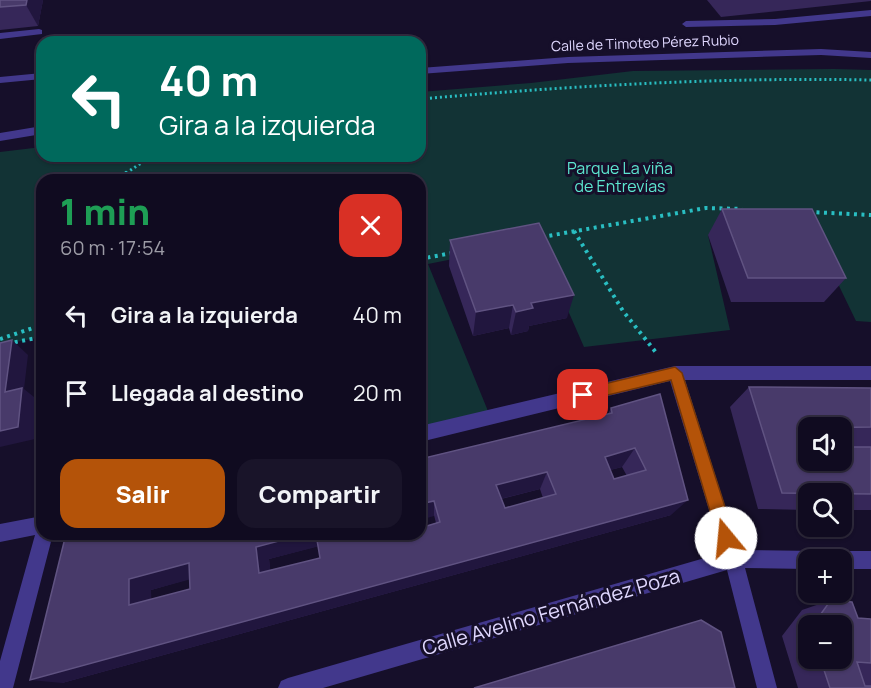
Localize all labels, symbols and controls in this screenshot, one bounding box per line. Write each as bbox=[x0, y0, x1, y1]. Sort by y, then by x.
street label: Calle de Timoteo Pérez Rubio bbox=[551, 30, 739, 55]
text: 40 m bbox=[159, 51, 258, 109]
icon: left bbox=[60, 60, 138, 138]
text: Gira a la izquierda bbox=[159, 106, 375, 143]
park label: Parque La viña de Entrevías bbox=[567, 157, 673, 197]
text: 1 min bbox=[60, 187, 150, 236]
button: close bbox=[339, 194, 402, 257]
text: 60 m · 17:54 bbox=[60, 234, 165, 261]
icon: left bbox=[60, 299, 93, 332]
text: Gira a la izquierda bbox=[111, 300, 298, 330]
text: 40 m bbox=[353, 300, 402, 330]
pin bbox=[557, 369, 608, 420]
icon: arrive bbox=[60, 377, 93, 410]
text: Llegada al destino bbox=[111, 378, 304, 408]
text: 20 m bbox=[353, 378, 402, 408]
icon: arrive bbox=[566, 378, 599, 411]
map controls bbox=[798, 417, 852, 669]
button: sound bbox=[798, 417, 852, 471]
button: Salir bbox=[60, 459, 225, 528]
button: Compartir bbox=[237, 459, 402, 528]
button: search bbox=[798, 483, 852, 537]
position arrow bbox=[694, 506, 758, 570]
button: + bbox=[798, 549, 852, 603]
street label: Calle Avelino Fernández Poza bbox=[419, 562, 683, 661]
button: − bbox=[798, 615, 852, 669]

